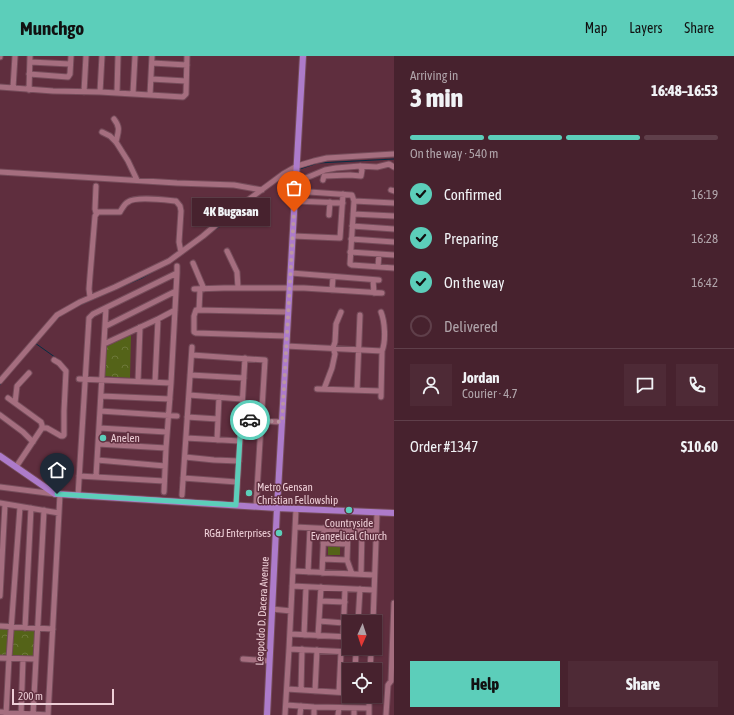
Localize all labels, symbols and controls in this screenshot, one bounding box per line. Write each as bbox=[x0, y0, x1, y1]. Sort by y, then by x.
text: Munchgo bbox=[20, 17, 84, 39]
text: Map bbox=[585, 20, 607, 36]
text: Layers bbox=[629, 20, 662, 36]
text: Share bbox=[684, 20, 714, 36]
text: Arriving in bbox=[410, 68, 458, 83]
text: 16:48–16:53 bbox=[651, 82, 718, 99]
text: 3 min bbox=[410, 83, 463, 113]
text: On the way · 540 m bbox=[410, 146, 498, 161]
pin bbox=[277, 171, 311, 212]
icon: bag bbox=[283, 177, 305, 199]
icon: check bbox=[410, 183, 432, 205]
text: Confirmed bbox=[444, 186, 502, 203]
text: 16:19 bbox=[691, 187, 718, 202]
callout: 4K Bugasan bbox=[192, 198, 270, 226]
text: 4K Bugasan bbox=[203, 204, 259, 219]
icon: check bbox=[410, 227, 432, 249]
text: Preparing bbox=[444, 230, 498, 247]
text: 16:28 bbox=[691, 231, 718, 246]
icon: check bbox=[410, 271, 432, 293]
text: On the way bbox=[444, 274, 505, 291]
text: 16:42 bbox=[691, 275, 718, 290]
text: Delivered bbox=[444, 318, 498, 335]
button: person bbox=[410, 364, 452, 406]
button: chat bbox=[624, 364, 666, 406]
button: phone bbox=[676, 364, 718, 406]
text: Jordan bbox=[462, 369, 500, 386]
text: Courier · 4.7 bbox=[462, 386, 518, 401]
courier bbox=[230, 400, 270, 440]
icon: car bbox=[239, 409, 261, 431]
place label: Anelen bbox=[111, 432, 140, 444]
marker: Anelen bbox=[98, 433, 108, 443]
text: Order #1347 bbox=[410, 438, 478, 455]
text: $10.60 bbox=[681, 438, 718, 455]
pin bbox=[40, 453, 74, 494]
icon: home bbox=[46, 459, 68, 481]
place label: Metro Gensan Christian Fellowship bbox=[257, 481, 338, 506]
marker: Metro Gensan Christian Fellowship bbox=[244, 488, 254, 498]
marker: Countryside Evangelical Church bbox=[344, 505, 354, 515]
place label: Countryside Evangelical Church bbox=[311, 517, 387, 542]
place label: RG&J Enterprises bbox=[204, 527, 271, 539]
marker: RG&J Enterprises bbox=[274, 528, 284, 538]
street label: Leopoldo D. Dacera Avenue bbox=[253, 556, 271, 666]
north arrow bbox=[342, 615, 382, 655]
map controls bbox=[342, 615, 382, 703]
button: Help bbox=[410, 661, 560, 707]
button: Share bbox=[568, 661, 718, 707]
button: locate bbox=[342, 663, 382, 703]
scale bar bbox=[12, 687, 114, 706]
text: 200 m bbox=[18, 690, 43, 702]

